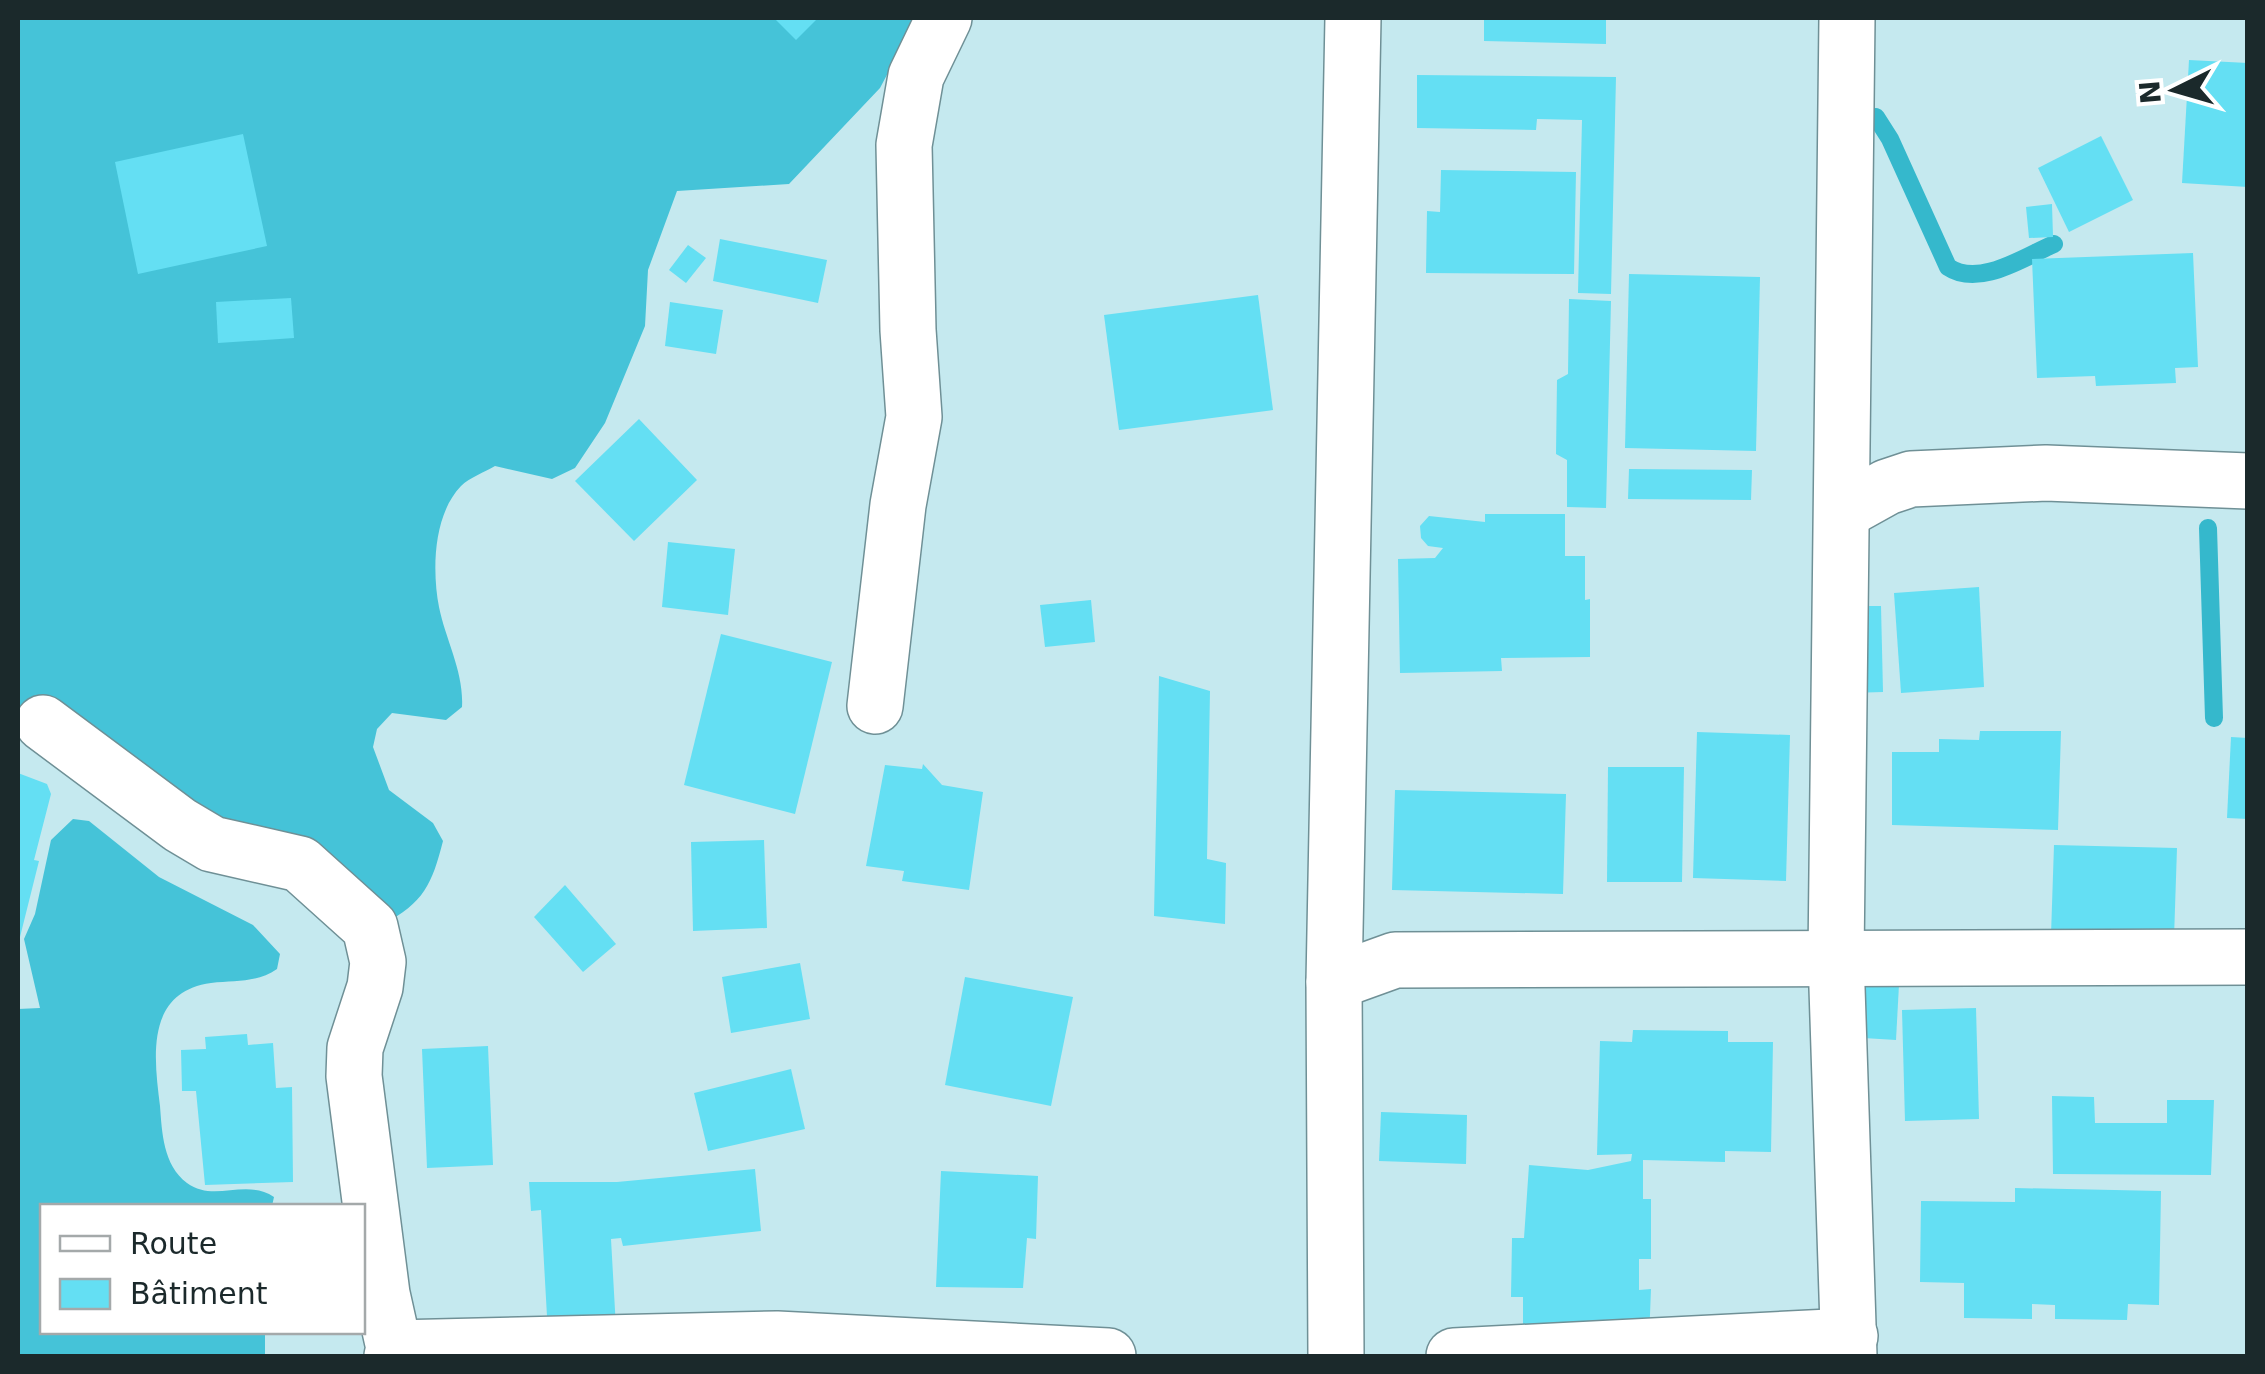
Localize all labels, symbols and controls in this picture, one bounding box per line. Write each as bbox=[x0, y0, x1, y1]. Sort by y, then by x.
north arrow bbox=[2125, 40, 2225, 140]
text: N bbox=[2133, 79, 2168, 105]
legend bbox=[40, 1204, 365, 1334]
text: Route bbox=[130, 1226, 217, 1261]
text: Bâtiment bbox=[130, 1276, 268, 1311]

